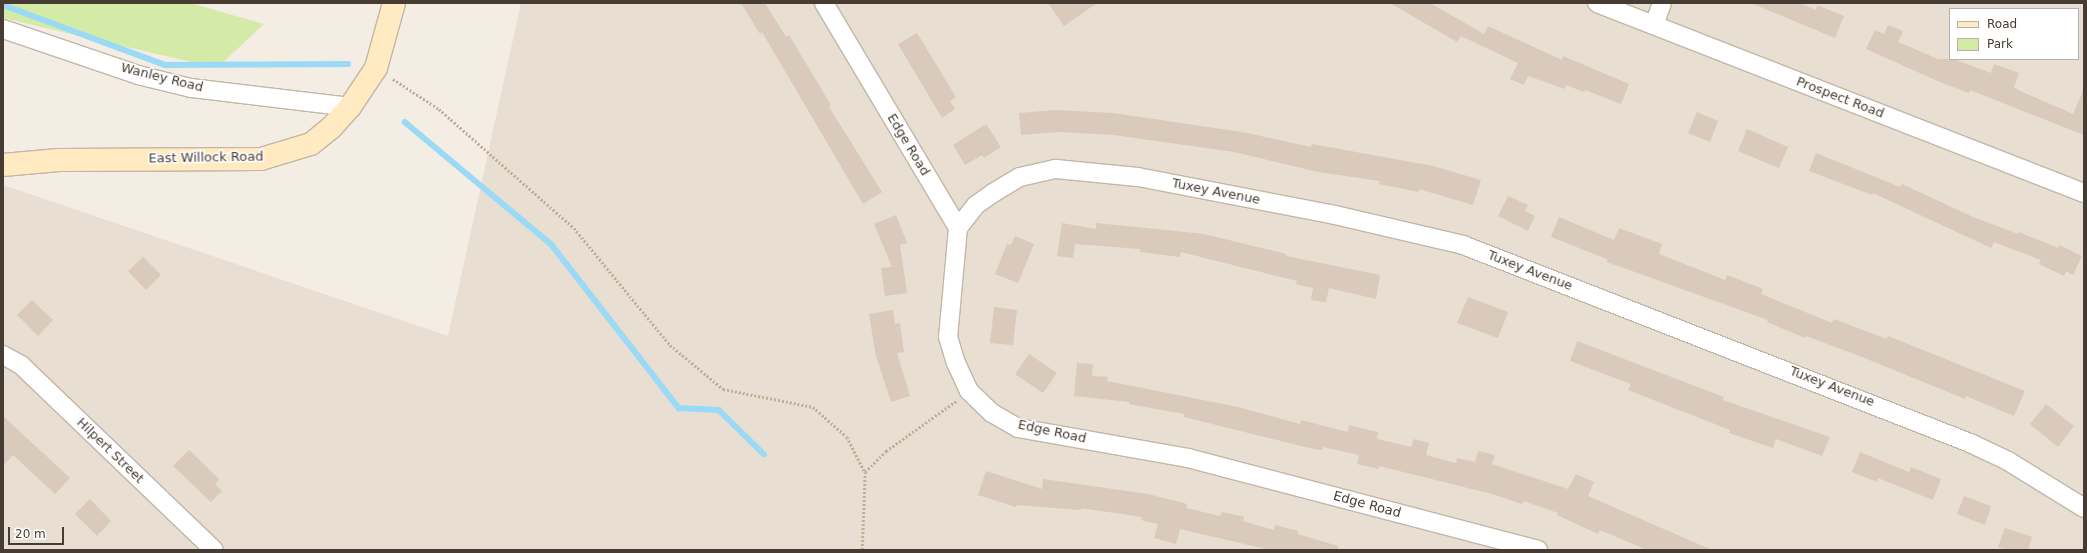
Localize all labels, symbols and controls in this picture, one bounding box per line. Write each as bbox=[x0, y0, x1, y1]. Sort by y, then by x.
legend bbox=[1949, 8, 2079, 60]
text: Road bbox=[1987, 17, 2017, 31]
text: Park bbox=[1987, 37, 2013, 51]
street label: Wanley Road bbox=[119, 60, 205, 96]
street label: Prospect Road bbox=[1794, 74, 1886, 122]
street label: Edge Road bbox=[883, 111, 933, 179]
street label: East Willock Road bbox=[148, 149, 264, 167]
street label: Tuxey Avenue bbox=[1171, 176, 1261, 208]
street label: Tuxey Avenue bbox=[1485, 248, 1575, 294]
street label: Tuxey Avenue bbox=[1787, 364, 1877, 410]
street label: Hilpert Street bbox=[73, 415, 147, 487]
street label: Edge Road bbox=[1016, 417, 1088, 447]
street label: Edge Road bbox=[1331, 488, 1403, 522]
scale bar bbox=[10, 519, 66, 545]
text: 20 m bbox=[15, 527, 46, 541]

